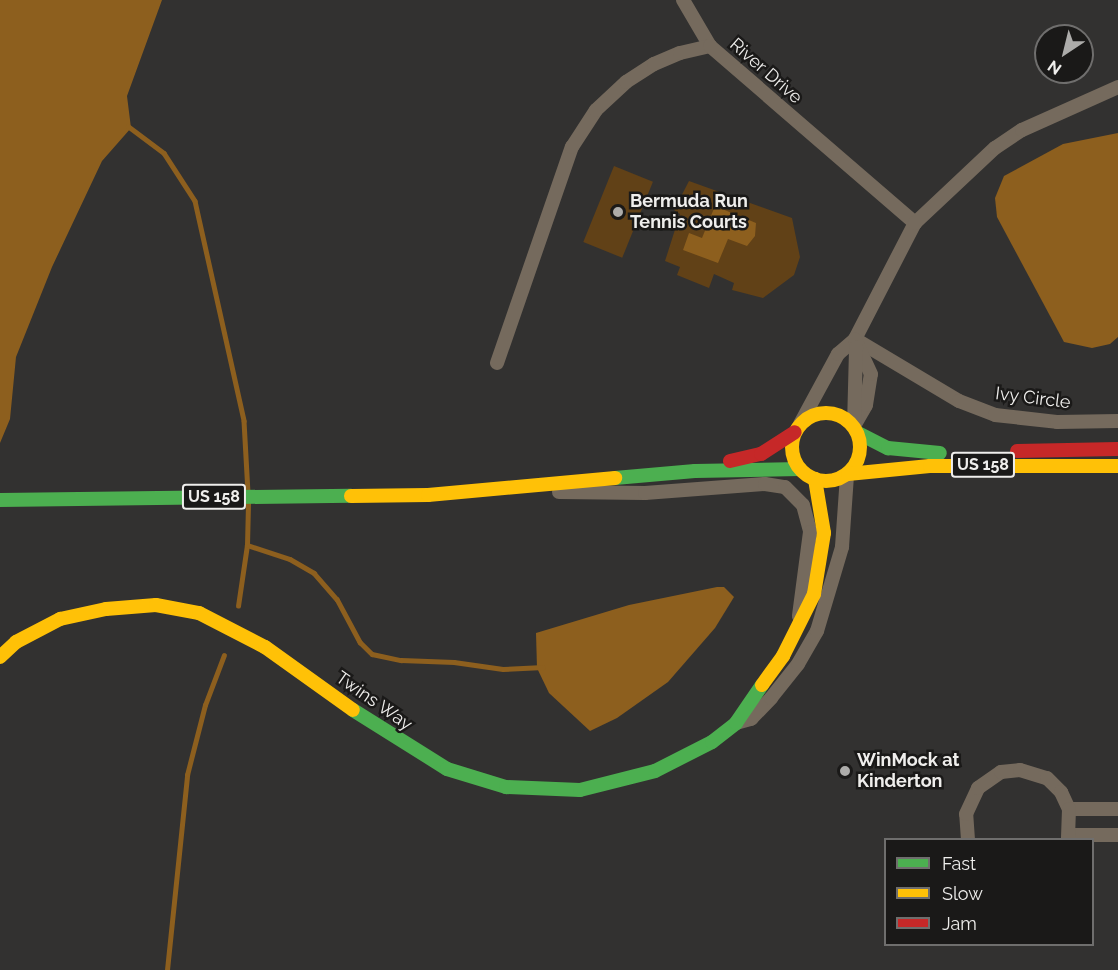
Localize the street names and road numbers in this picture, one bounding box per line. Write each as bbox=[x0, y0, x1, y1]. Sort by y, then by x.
street label: River Drive bbox=[725, 34, 807, 108]
street label: Ivy Circle bbox=[994, 383, 1072, 413]
road number: US 158 bbox=[950, 452, 1016, 478]
road number: US 158 bbox=[181, 484, 247, 510]
street label: Twins Way bbox=[331, 667, 417, 735]

